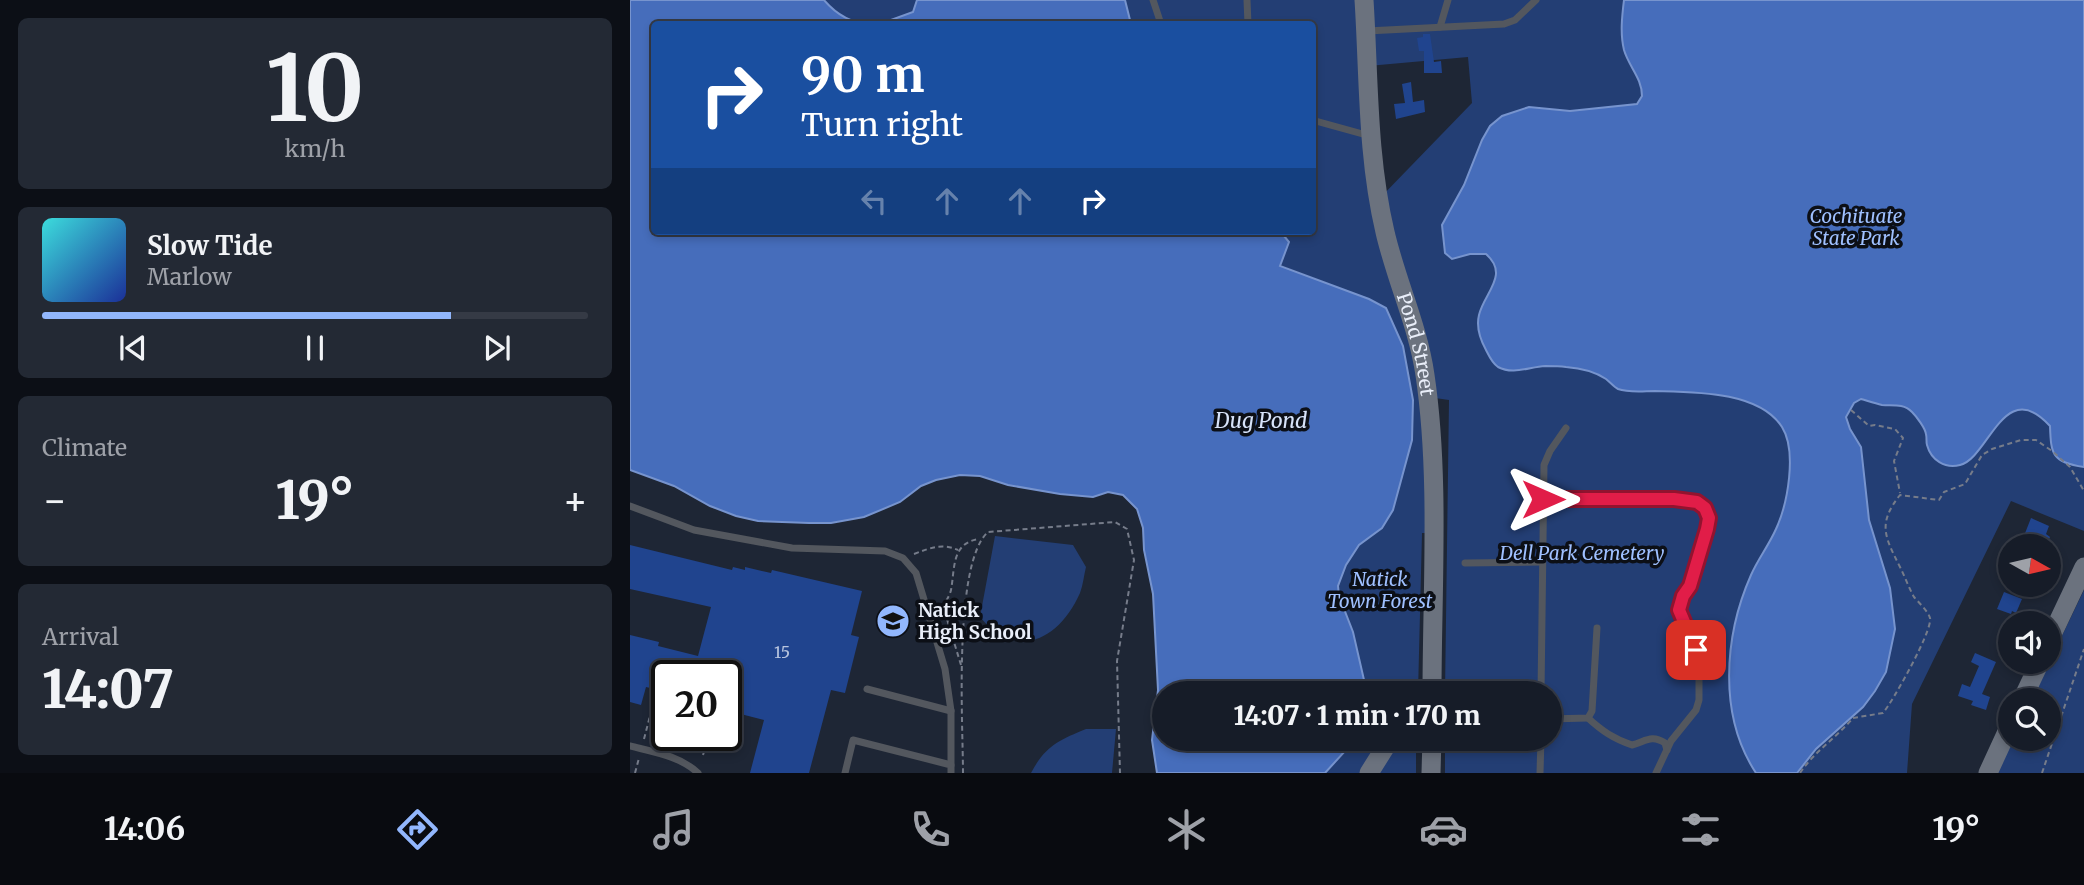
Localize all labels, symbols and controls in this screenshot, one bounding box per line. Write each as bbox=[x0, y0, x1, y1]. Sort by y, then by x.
text: 10 bbox=[266, 31, 364, 146]
text: 90 m bbox=[801, 44, 925, 105]
icon: right bbox=[686, 49, 777, 140]
text: Turn right bbox=[801, 105, 963, 145]
text: km/h bbox=[285, 134, 345, 163]
icon: left bbox=[855, 182, 893, 220]
icon: ahead bbox=[928, 182, 966, 220]
icon: ahead bbox=[1001, 182, 1039, 220]
icon: right bbox=[1074, 182, 1112, 220]
park label: Cochituate State Park bbox=[1809, 204, 1903, 250]
text: Slow Tide bbox=[147, 229, 273, 262]
text: Marlow bbox=[147, 262, 232, 291]
street label: Pond Street bbox=[1392, 289, 1440, 398]
icon: previous bbox=[114, 329, 152, 367]
icon: pause bbox=[296, 329, 334, 367]
icon: next bbox=[478, 329, 516, 367]
water label: Dug Pond bbox=[1214, 407, 1307, 434]
text: Climate bbox=[42, 433, 127, 462]
position arrow bbox=[1506, 462, 1580, 536]
text: 19° bbox=[276, 468, 354, 533]
text: − bbox=[42, 477, 67, 524]
text: + bbox=[563, 477, 588, 524]
north arrow bbox=[1998, 534, 2062, 597]
map controls bbox=[1998, 534, 2061, 751]
park label: Dell Park Cemetery bbox=[1499, 541, 1664, 565]
park label: Natick Town Forest bbox=[1328, 567, 1433, 613]
place label: Natick High School bbox=[918, 598, 1032, 644]
school or university icon: Natick High School bbox=[874, 602, 912, 640]
button: sound bbox=[1998, 611, 2061, 674]
pin bbox=[1666, 620, 1726, 680]
text: Arrival bbox=[42, 622, 119, 651]
icon: arrive bbox=[1677, 631, 1715, 669]
house number: 15 bbox=[774, 642, 790, 662]
text: 14:07 bbox=[42, 657, 174, 722]
speed limit sign: 20 bbox=[651, 660, 742, 751]
button: search bbox=[1998, 688, 2061, 751]
text: 14:07 · 1 min · 170 m bbox=[1234, 699, 1480, 732]
icon: directions bbox=[393, 805, 442, 854]
icon: music bbox=[649, 805, 698, 854]
icon: phone bbox=[906, 805, 955, 854]
icon: climate bbox=[1162, 805, 1211, 854]
icon: car bbox=[1419, 805, 1468, 854]
icon: filters bbox=[1676, 805, 1725, 854]
text: 14:06 bbox=[104, 809, 185, 849]
text: 19° bbox=[1932, 809, 1980, 849]

